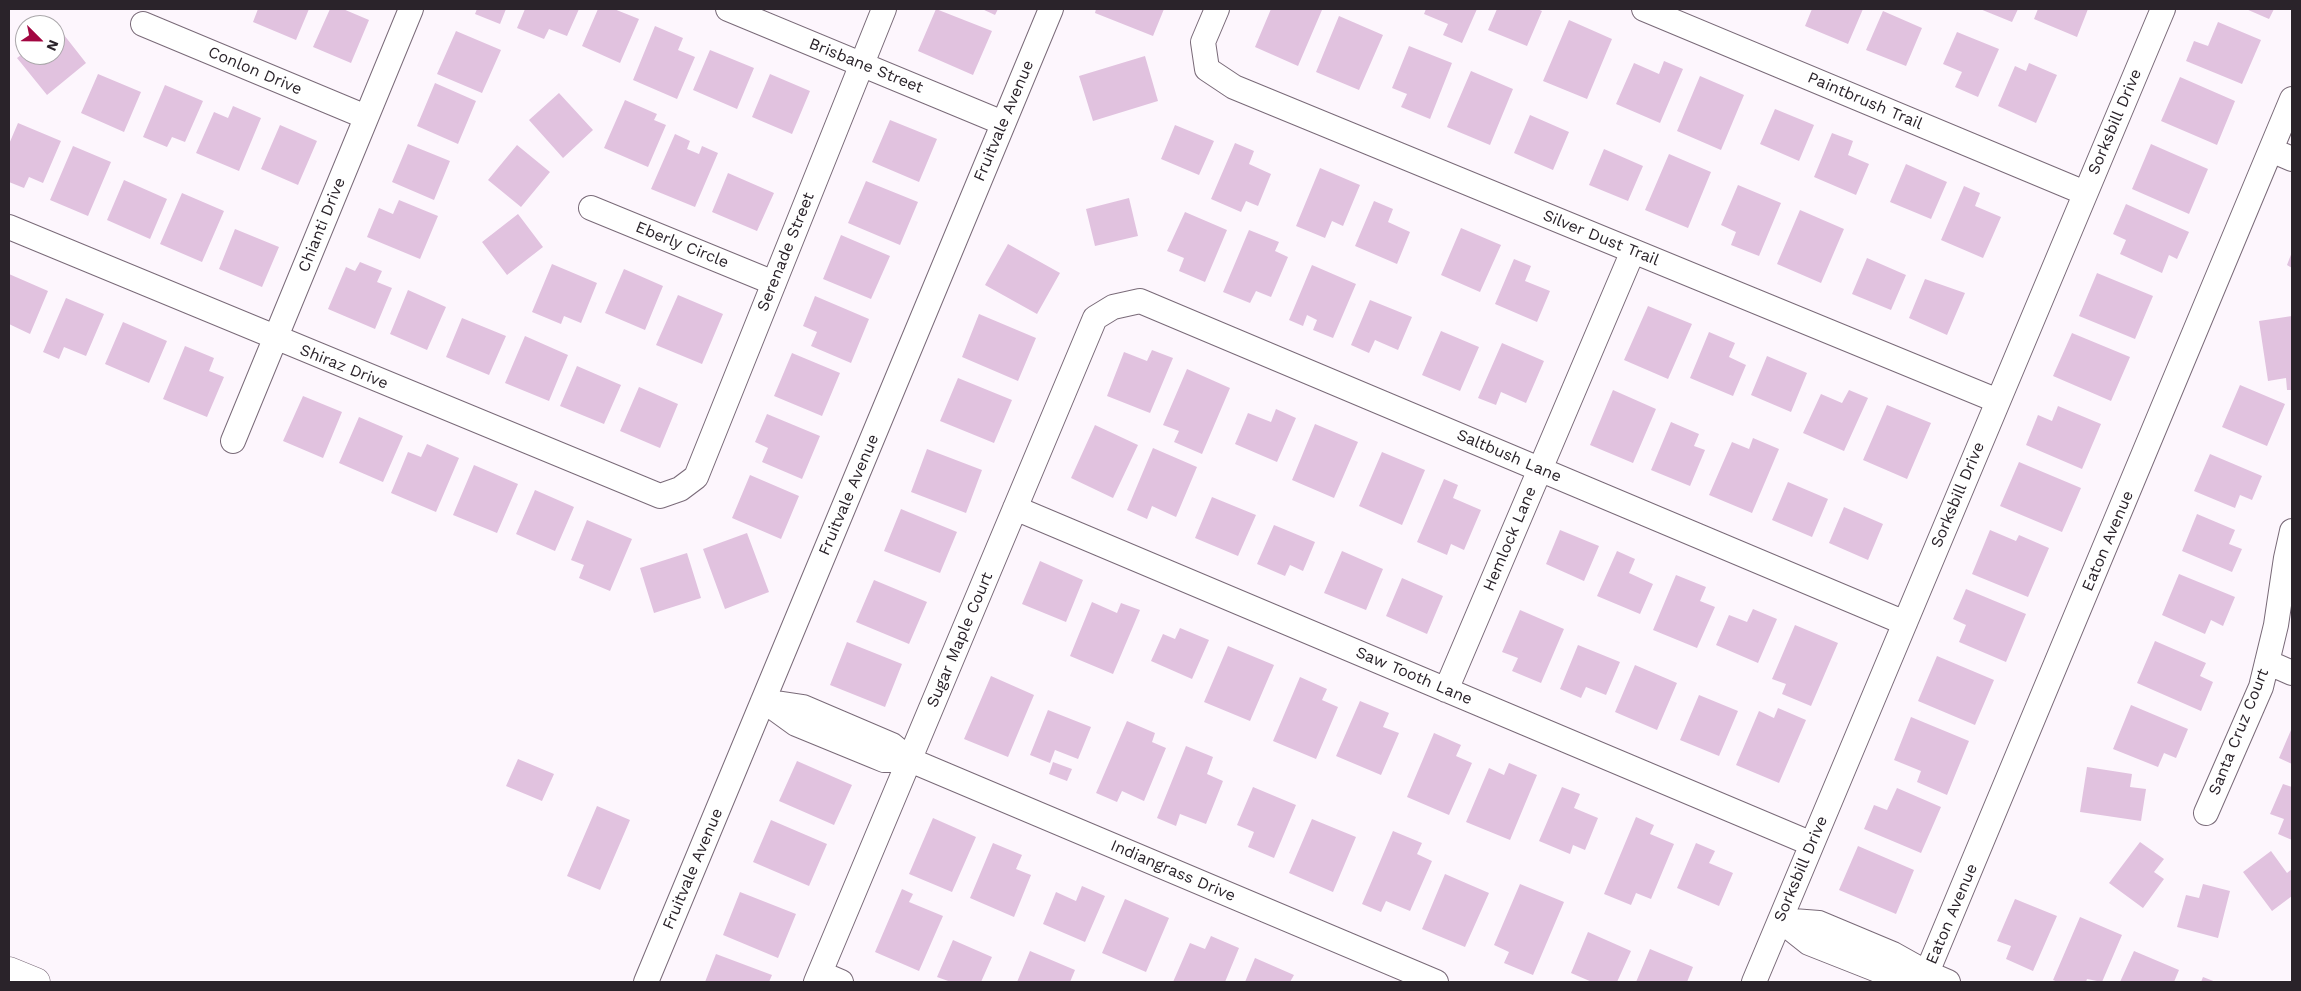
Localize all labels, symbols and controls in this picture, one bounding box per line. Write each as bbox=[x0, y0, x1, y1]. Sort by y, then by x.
north arrow bbox=[15, 15, 65, 65]
street label: Brisbane Street bbox=[806, 34, 926, 98]
text: N bbox=[43, 38, 62, 53]
street label: Conlon Drive bbox=[205, 43, 305, 99]
street label: Fruitvale Avenue bbox=[970, 58, 1038, 184]
street label: Sorksbill Drive bbox=[2084, 66, 2146, 178]
street label: Paintbrush Trail bbox=[1805, 68, 1925, 134]
street label: Chianti Drive bbox=[294, 175, 350, 275]
street label: Serenade Street bbox=[753, 190, 819, 314]
street label: Silver Dust Trail bbox=[1540, 206, 1662, 270]
street label: Eberly Circle bbox=[633, 218, 731, 272]
street label: Shiraz Drive bbox=[297, 341, 391, 393]
street label: Saltbush Lane bbox=[1454, 425, 1564, 487]
street label: Fruitvale Avenue bbox=[815, 432, 883, 558]
street label: Sorksbill Drive bbox=[1927, 439, 1989, 551]
street label: Hemlock Lane bbox=[1479, 484, 1541, 594]
street label: Eaton Avenue bbox=[2078, 488, 2138, 594]
street label: Sugar Maple Court bbox=[923, 569, 997, 711]
street label: Saw Tooth Lane bbox=[1353, 643, 1475, 709]
street label: Santa Cruz Court bbox=[2205, 666, 2273, 798]
street label: Fruitvale Avenue bbox=[659, 806, 727, 932]
street label: Sorksbill Drive bbox=[1770, 813, 1832, 925]
street label: Indiangrass Drive bbox=[1108, 836, 1238, 906]
street label: Eaton Avenue bbox=[1922, 861, 1982, 967]

